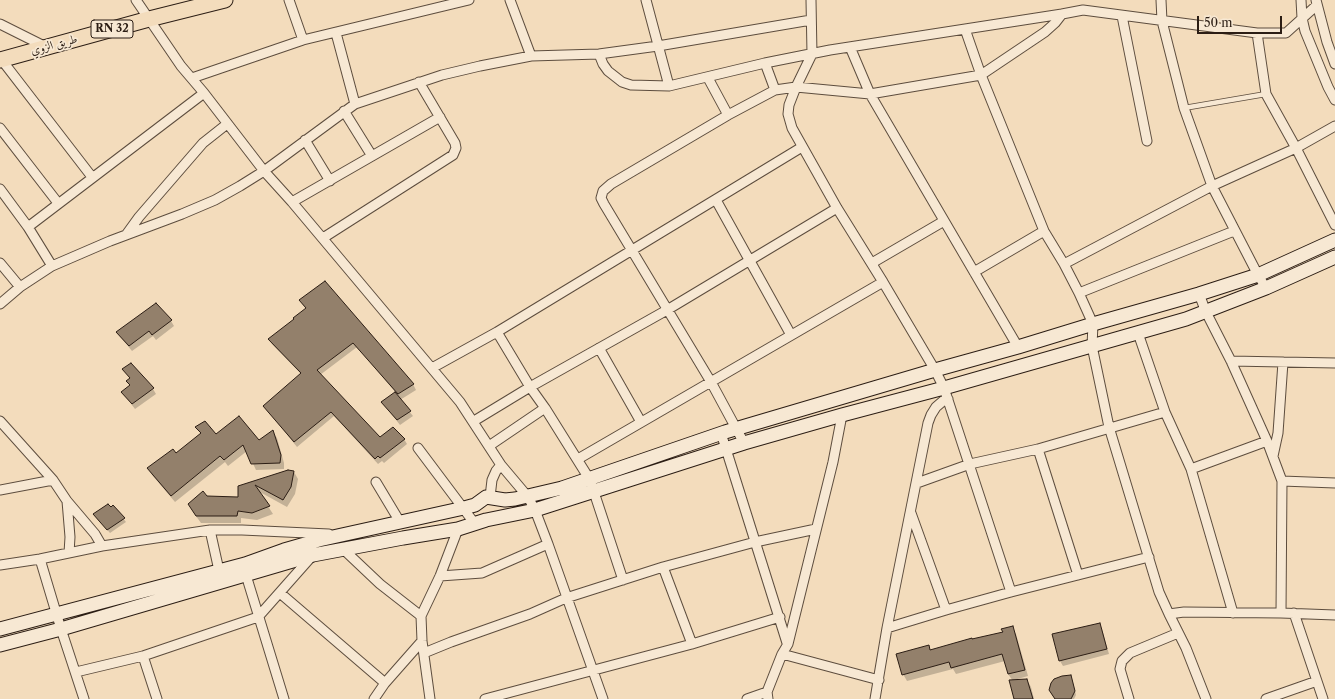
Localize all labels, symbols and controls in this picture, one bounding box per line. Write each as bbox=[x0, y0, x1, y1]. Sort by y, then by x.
scale bar bbox=[1199, 8, 1284, 34]
text: 50 m bbox=[1204, 15, 1233, 30]
road number: RN 32 bbox=[91, 20, 133, 38]
street label: طريق الزوي bbox=[29, 32, 79, 58]

